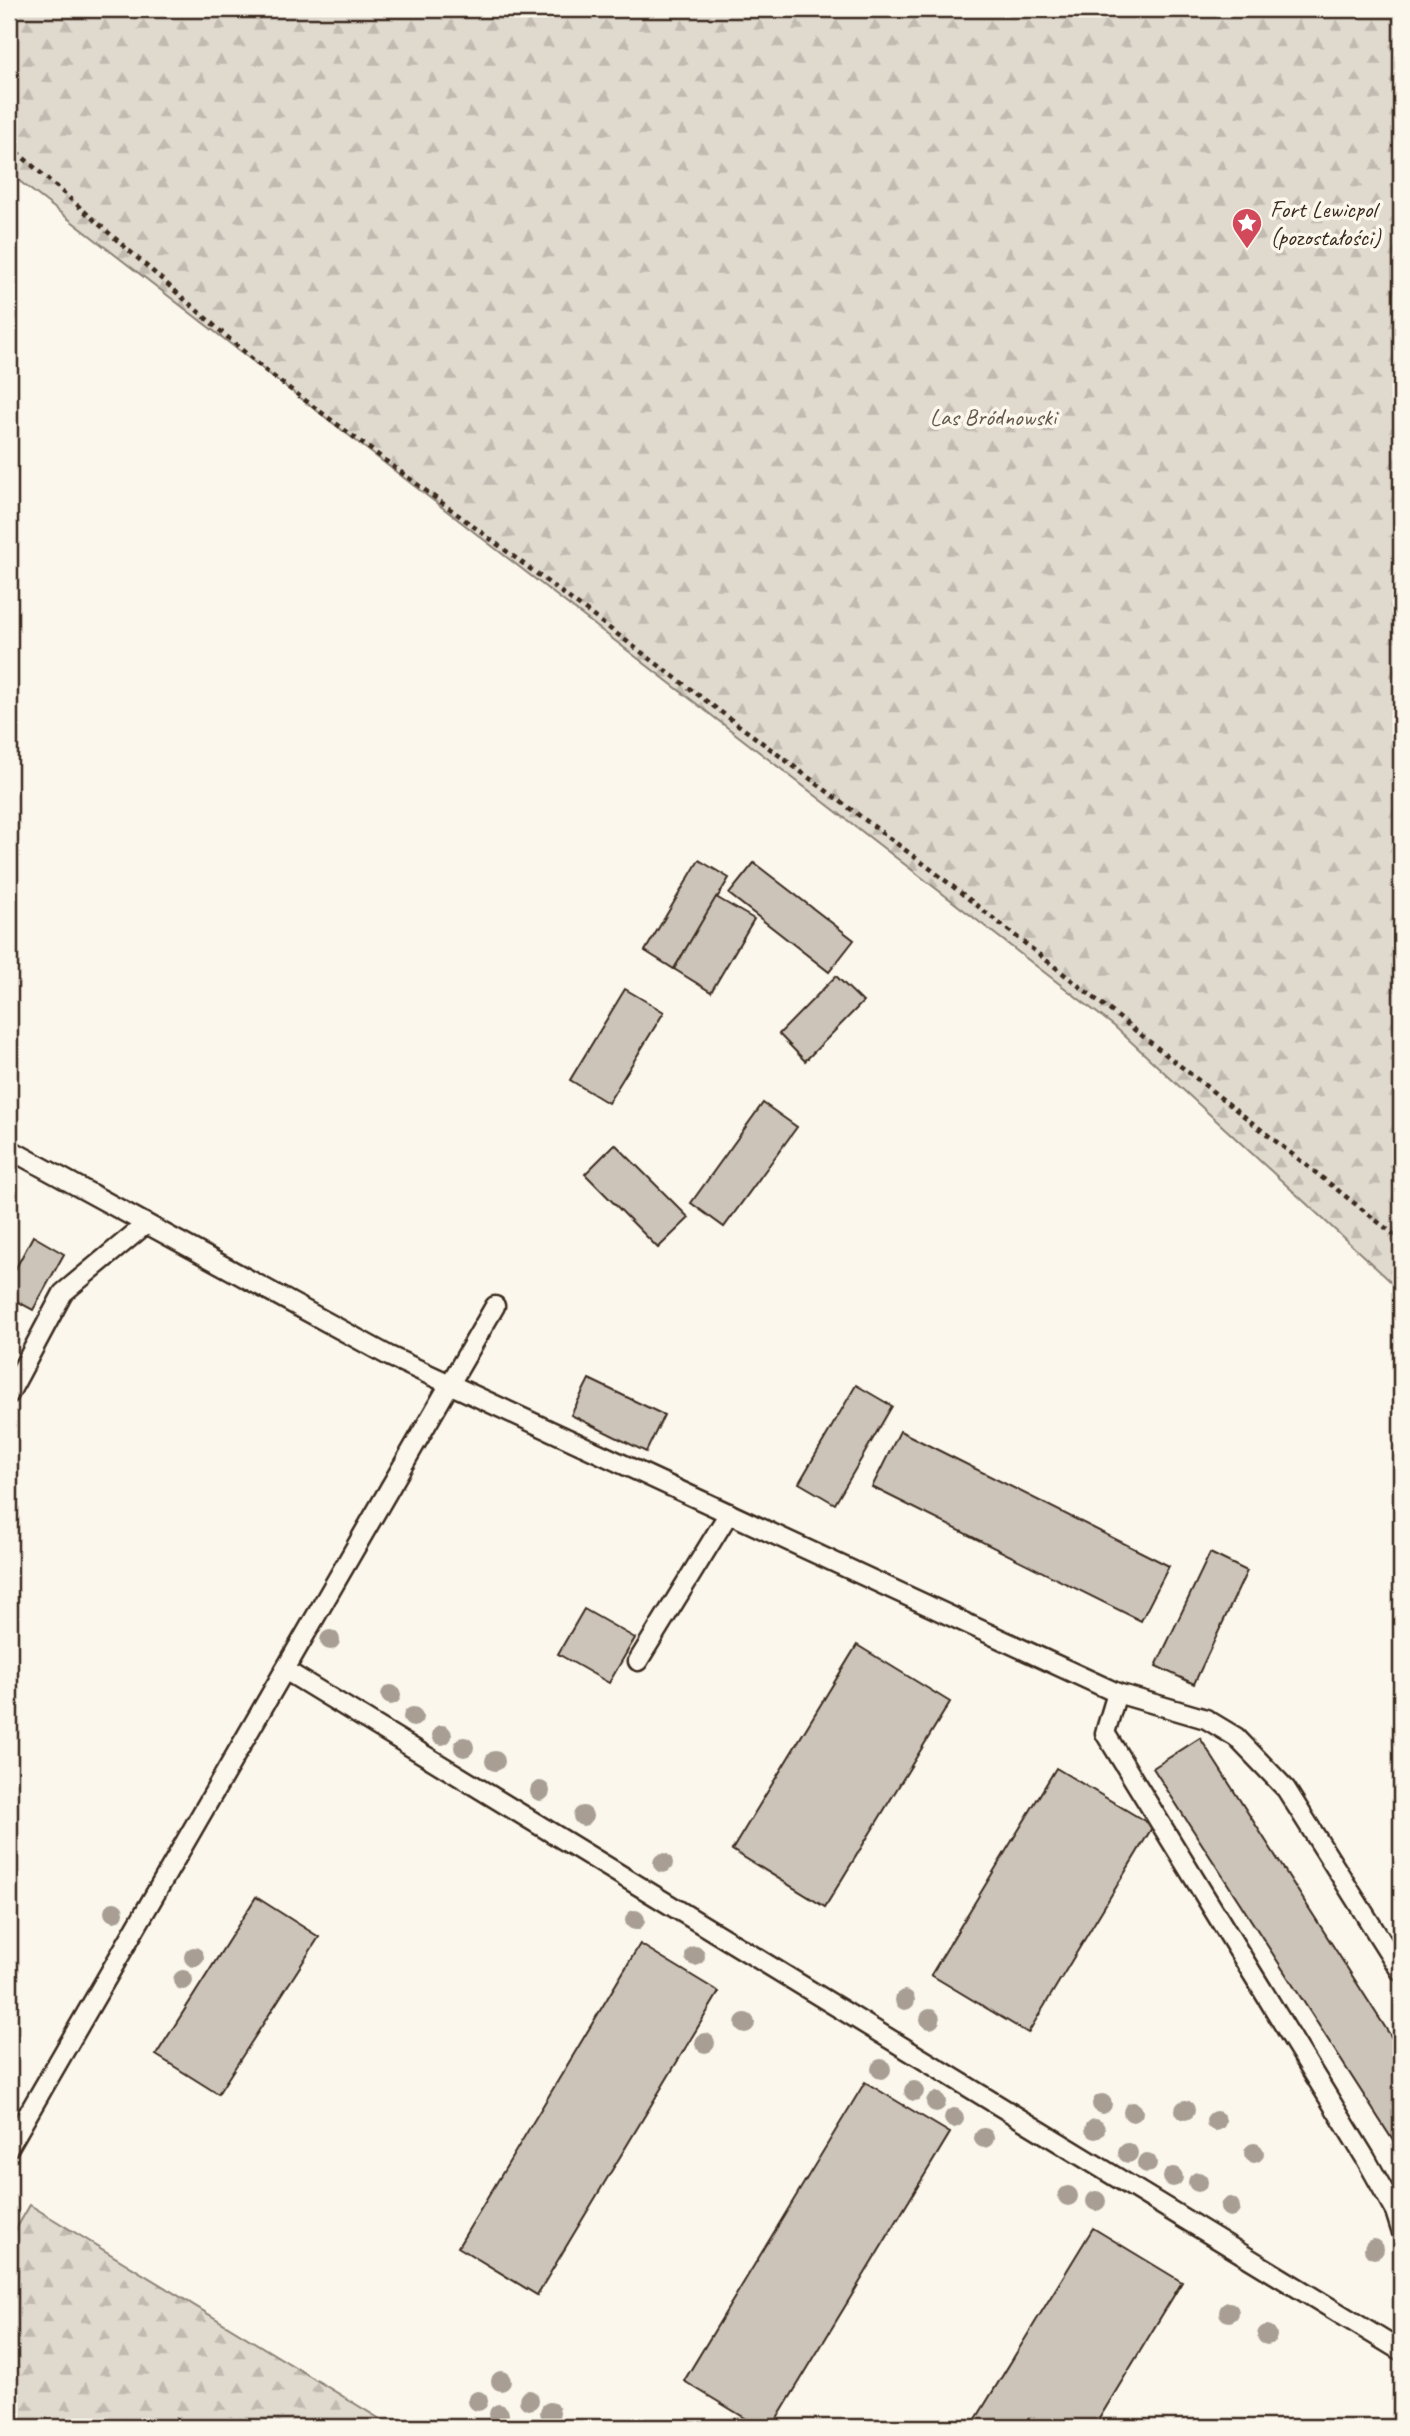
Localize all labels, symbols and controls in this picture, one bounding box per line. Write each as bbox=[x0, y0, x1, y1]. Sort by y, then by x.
place label: Fort Lewicpol (pozostałości) bbox=[1270, 194, 1382, 252]
place icon: Fort Lewicpol (pozostałości) bbox=[1230, 206, 1264, 250]
park label: Las Bródnowski bbox=[930, 402, 1059, 432]

